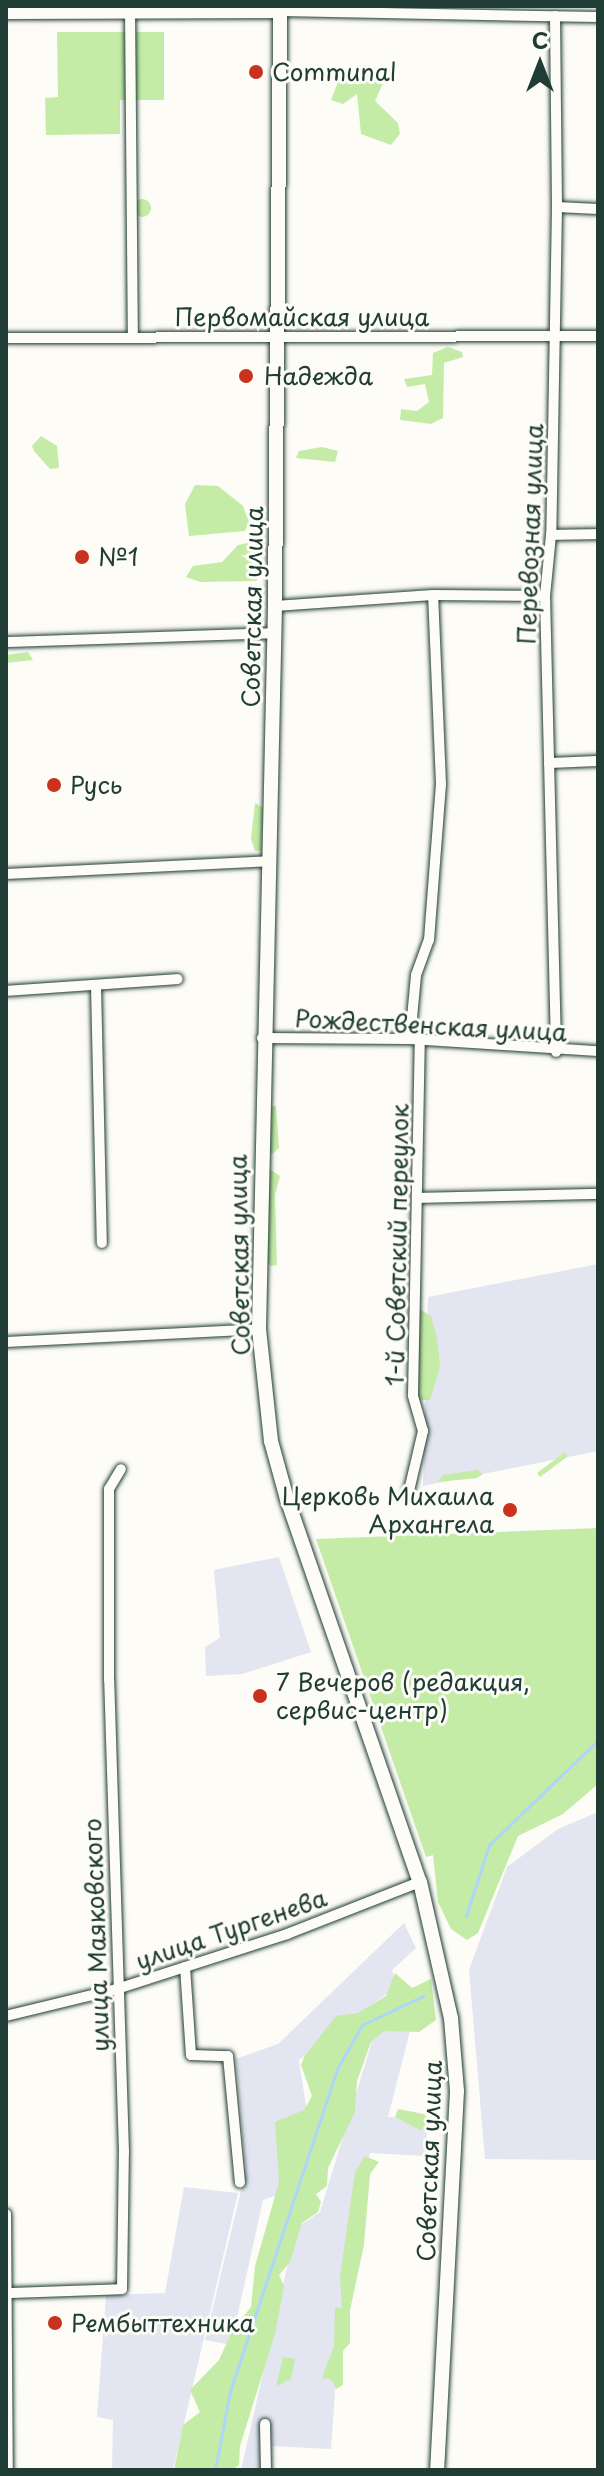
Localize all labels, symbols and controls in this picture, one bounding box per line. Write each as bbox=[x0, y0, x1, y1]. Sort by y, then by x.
text: С bbox=[532, 23, 548, 56]
north arrow bbox=[500, 24, 580, 104]
place label: Communal bbox=[272, 58, 396, 86]
marker: Communal bbox=[247, 63, 265, 81]
street label: Первомайская улица bbox=[174, 303, 430, 331]
place label: Надежда bbox=[264, 362, 373, 390]
marker: Надежда bbox=[235, 365, 257, 387]
street label: Перевозная улица bbox=[512, 422, 548, 646]
street label: Советская улица bbox=[236, 505, 268, 709]
place label: №1 bbox=[98, 543, 138, 571]
marker: №1 bbox=[73, 548, 91, 566]
place label: Русь bbox=[70, 771, 122, 799]
marker: Русь bbox=[45, 776, 63, 794]
street label: Рождественская улица bbox=[293, 1003, 569, 1047]
street label: 1-й Советский переулок bbox=[380, 1103, 414, 1387]
street label: Советская улица bbox=[223, 1153, 255, 1357]
place label: Церковь Михаила Архангела bbox=[281, 1482, 494, 1538]
marker: Церковь Михаила Архангела bbox=[501, 1501, 519, 1519]
place label: 7 Вечеров (редакция, сервис-центр) bbox=[276, 1668, 531, 1724]
marker: 7 Вечеров (редакция, сервис-центр) bbox=[251, 1687, 269, 1705]
street label: улица Маяковского bbox=[78, 1817, 114, 2053]
street label: улица Тургенева bbox=[131, 1883, 331, 1975]
street label: Советская улица bbox=[411, 2059, 447, 2263]
place label: Рембыттехника bbox=[71, 2309, 255, 2337]
marker: Рембыттехника bbox=[46, 2314, 64, 2332]

